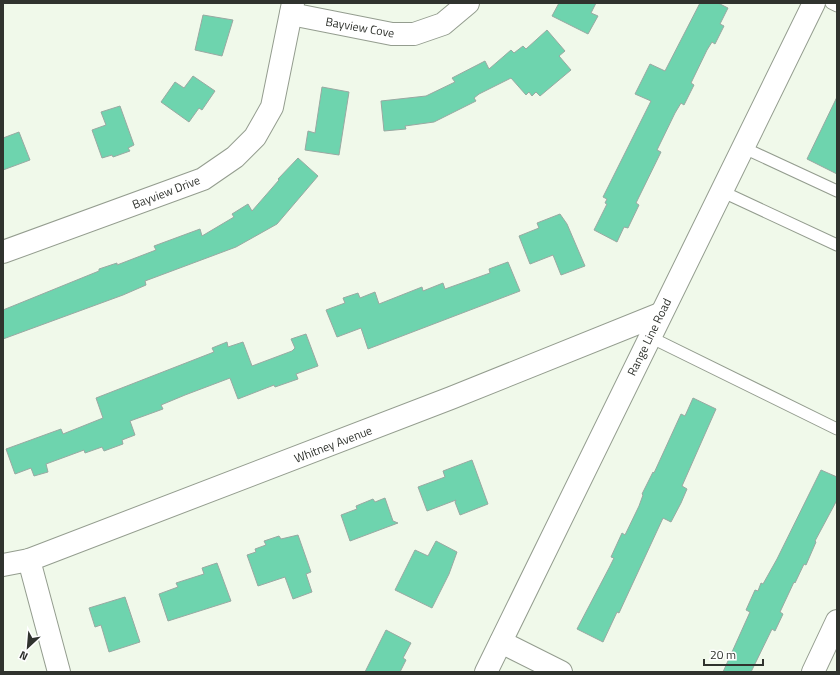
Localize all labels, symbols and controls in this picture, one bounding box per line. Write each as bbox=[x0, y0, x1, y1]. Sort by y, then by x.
street label: Bayview Cove bbox=[324, 12, 396, 42]
street label: Bayview Drive bbox=[129, 170, 203, 214]
street label: Range Line Road bbox=[622, 295, 676, 379]
street label: Whitney Avenue bbox=[291, 420, 375, 468]
north arrow bbox=[8, 627, 48, 667]
scale bar bbox=[704, 641, 763, 667]
text: 20 m bbox=[710, 645, 736, 664]
text: N bbox=[17, 647, 31, 665]

